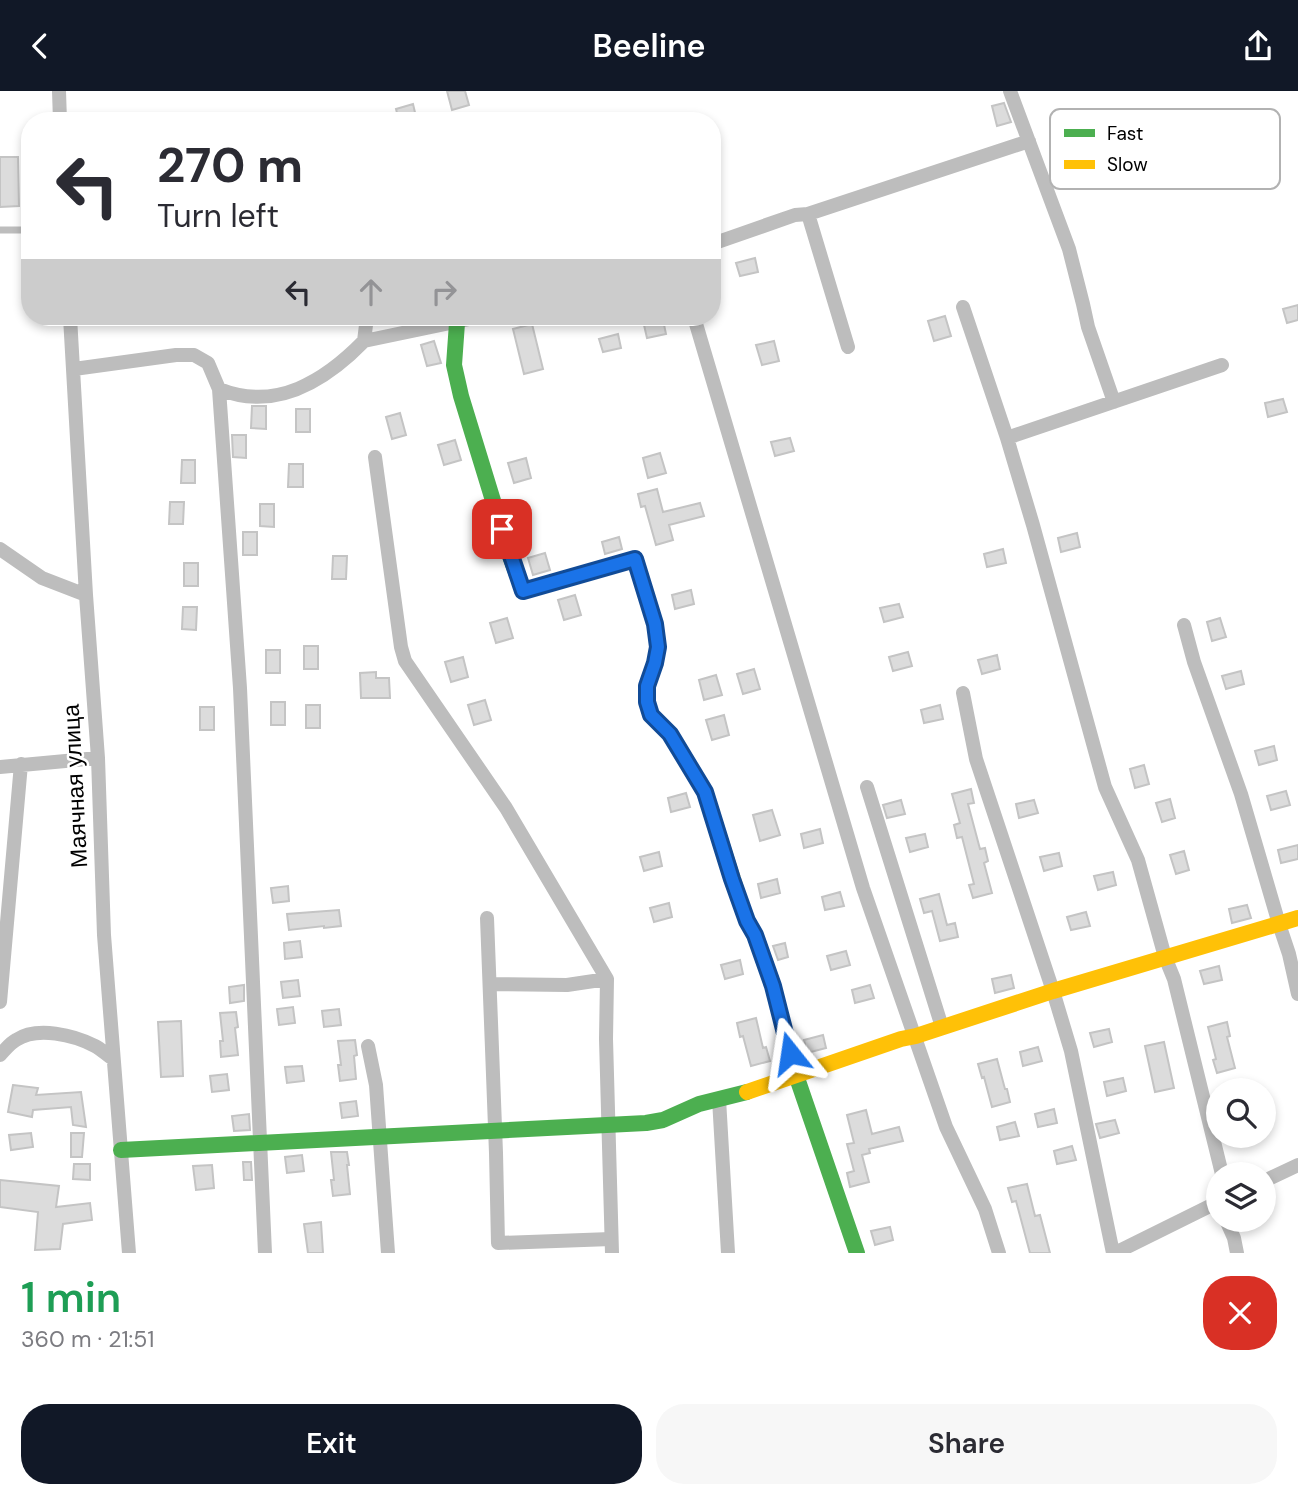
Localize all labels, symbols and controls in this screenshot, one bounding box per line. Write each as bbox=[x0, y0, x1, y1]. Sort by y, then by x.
text: Beeline bbox=[593, 25, 705, 67]
icon: back bbox=[21, 27, 59, 65]
icon: share bbox=[1239, 27, 1277, 65]
legend bbox=[1050, 109, 1280, 189]
text: Fast bbox=[1107, 121, 1143, 146]
text: 270 m bbox=[157, 133, 303, 197]
icon: left bbox=[42, 140, 133, 231]
text: Slow bbox=[1107, 152, 1148, 177]
text: Turn left bbox=[157, 195, 279, 237]
icon: left bbox=[279, 273, 317, 311]
icon: ahead bbox=[352, 273, 390, 311]
icon: right bbox=[425, 273, 463, 311]
pin bbox=[472, 499, 532, 559]
icon: arrive bbox=[483, 510, 521, 548]
street label: Маячная улица bbox=[56, 703, 94, 869]
position arrow bbox=[753, 1016, 827, 1090]
map controls bbox=[1206, 1078, 1276, 1232]
button: search bbox=[1206, 1078, 1276, 1148]
button: layers bbox=[1206, 1162, 1276, 1232]
text: 1 min bbox=[21, 1270, 121, 1325]
button: close bbox=[1203, 1276, 1277, 1350]
text: 360 m · 21:51 bbox=[21, 1324, 154, 1354]
button: Exit bbox=[21, 1404, 642, 1484]
button: Share bbox=[656, 1404, 1277, 1484]

